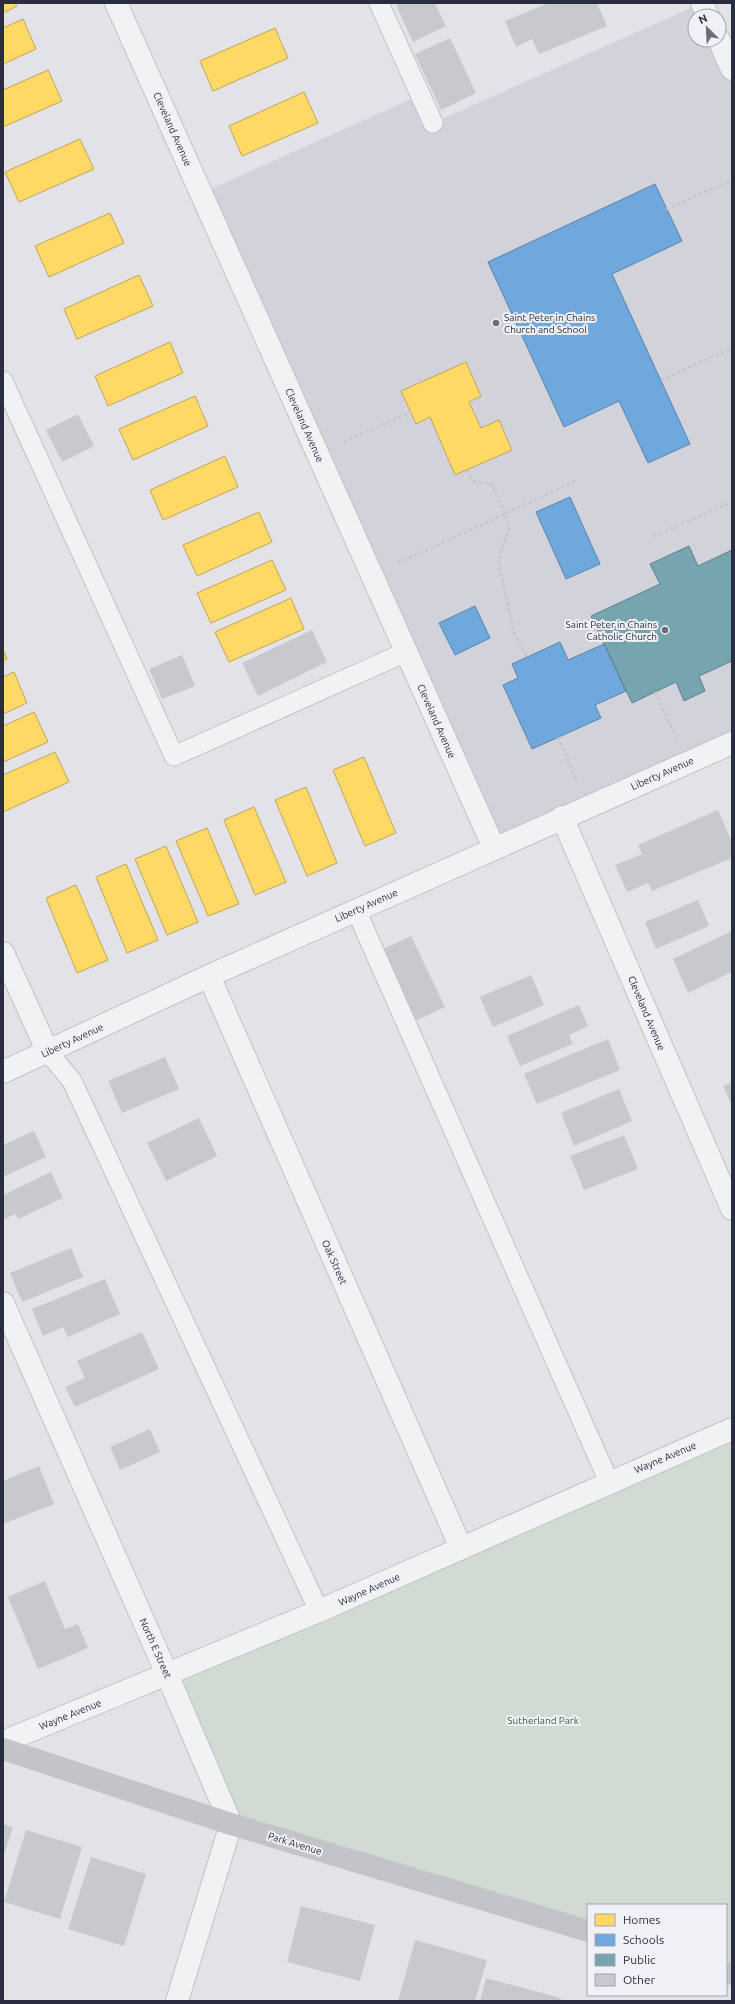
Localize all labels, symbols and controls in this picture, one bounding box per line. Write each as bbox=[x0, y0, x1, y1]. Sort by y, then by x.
north arrow bbox=[687, 8, 727, 48]
text: N bbox=[697, 12, 709, 26]
street label: Cleveland Avenue bbox=[151, 90, 194, 168]
place label: Saint Peter in Chains Church and School bbox=[504, 312, 595, 335]
marker: Saint Peter in Chains Church and School bbox=[491, 318, 501, 328]
street label: Cleveland Avenue bbox=[283, 386, 326, 464]
place label: Saint Peter in Chains Catholic Church bbox=[566, 619, 657, 642]
marker: Saint Peter in Chains Catholic Church bbox=[660, 625, 670, 635]
street label: Cleveland Avenue bbox=[415, 682, 458, 760]
street label: Liberty Avenue bbox=[629, 755, 695, 792]
street label: Liberty Avenue bbox=[333, 887, 399, 924]
street label: Cleveland Avenue bbox=[626, 974, 667, 1052]
street label: Liberty Avenue bbox=[39, 1021, 105, 1060]
street label: Oak Street bbox=[320, 1238, 349, 1286]
street label: Wayne Avenue bbox=[633, 1439, 698, 1475]
street label: Wayne Avenue bbox=[337, 1571, 402, 1608]
street label: North E Street bbox=[137, 1616, 174, 1680]
street label: Wayne Avenue bbox=[37, 1697, 103, 1732]
park label: Sutherland Park bbox=[507, 1715, 579, 1726]
street label: Park Avenue bbox=[267, 1830, 323, 1857]
legend bbox=[587, 1904, 727, 1996]
text: Homes bbox=[623, 1913, 661, 1926]
text: Schools bbox=[623, 1933, 664, 1946]
text: Public bbox=[623, 1953, 656, 1966]
text: Other bbox=[623, 1973, 656, 1986]

